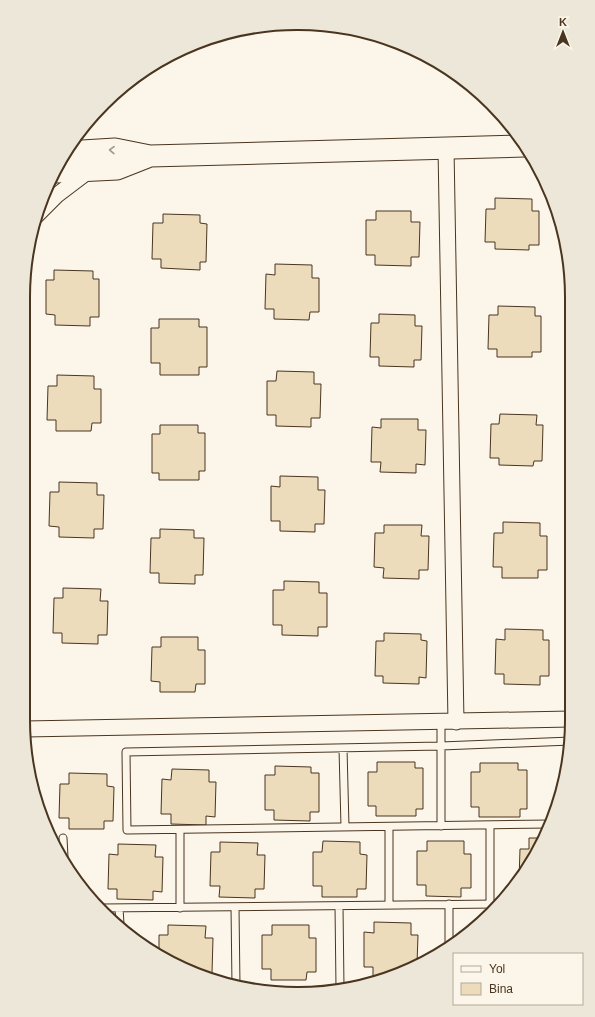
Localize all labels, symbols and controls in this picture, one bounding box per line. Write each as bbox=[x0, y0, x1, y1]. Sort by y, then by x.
north arrow bbox=[543, 12, 583, 52]
text: K bbox=[559, 16, 567, 28]
one-way arrow bbox=[109, 146, 115, 154]
legend bbox=[453, 953, 583, 1005]
text: Yol bbox=[489, 962, 505, 976]
text: Bina bbox=[489, 982, 513, 996]

